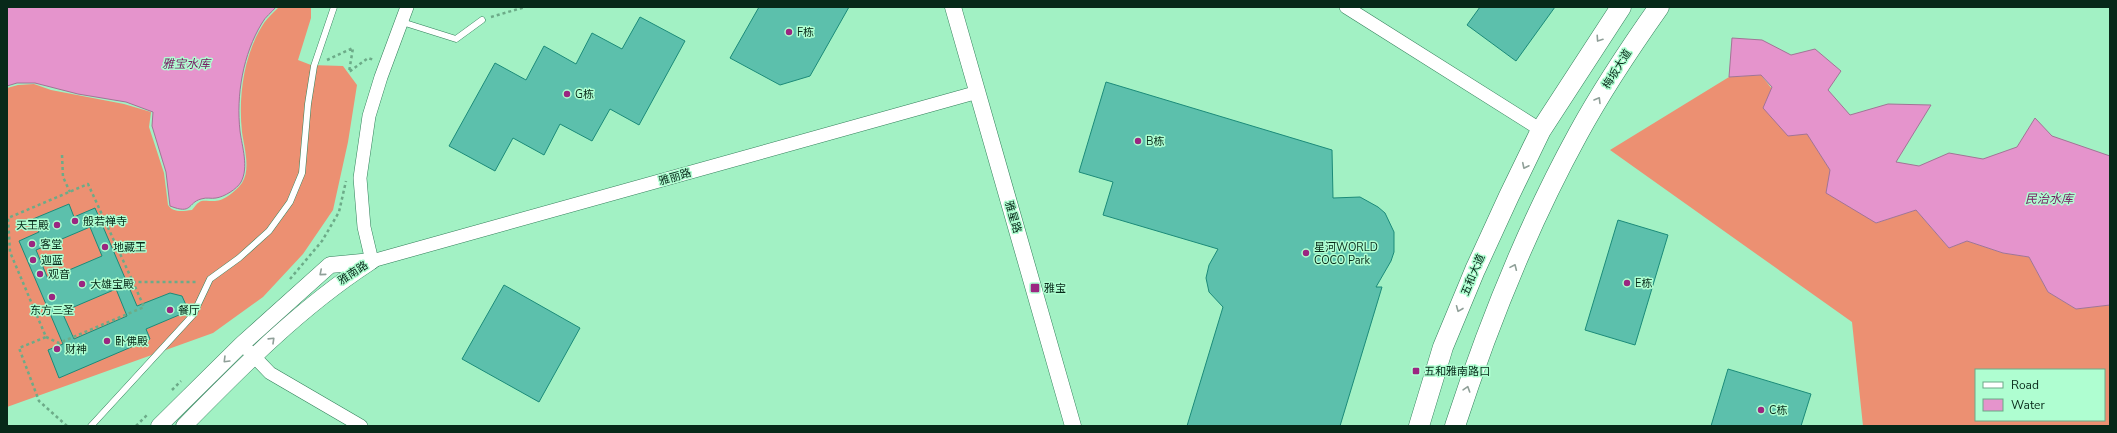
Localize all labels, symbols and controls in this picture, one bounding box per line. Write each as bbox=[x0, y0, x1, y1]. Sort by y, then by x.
place label: F栋 bbox=[797, 25, 814, 40]
marker: F栋 bbox=[784, 27, 794, 37]
one-way arrow bbox=[1596, 35, 1604, 42]
street label: 梅坂大道 bbox=[1599, 46, 1635, 92]
water label: 雅宝水库 bbox=[162, 56, 212, 72]
place label: G栋 bbox=[575, 87, 594, 102]
marker: G栋 bbox=[562, 89, 572, 99]
one-way arrow bbox=[1594, 97, 1601, 104]
place label: B栋 bbox=[1146, 134, 1164, 149]
marker: B栋 bbox=[1133, 136, 1143, 146]
one-way arrow bbox=[1522, 161, 1530, 169]
street label: 雅丽路 bbox=[657, 165, 693, 189]
water label: 民治水库 bbox=[2025, 191, 2075, 207]
street label: 雅星路 bbox=[1001, 199, 1025, 235]
place label: 般若禅寺 bbox=[83, 214, 127, 229]
marker: 般若禅寺 bbox=[70, 216, 80, 226]
place label: 天王殿 bbox=[16, 218, 49, 233]
marker: 天王殿 bbox=[52, 220, 62, 230]
place label: 客堂 bbox=[40, 237, 62, 252]
marker: 客堂 bbox=[27, 239, 37, 249]
place label: 地藏王 bbox=[113, 240, 146, 255]
place label: 星河WORLD COCO Park bbox=[1314, 240, 1378, 268]
marker: 地藏王 bbox=[100, 242, 110, 252]
marker: 星河WORLD COCO Park bbox=[1301, 248, 1311, 258]
street label: 五和大道 bbox=[1458, 252, 1488, 298]
place label: 迦蓝 bbox=[41, 253, 63, 268]
marker: 迦蓝 bbox=[28, 255, 38, 265]
street label: 雅南路 bbox=[335, 258, 371, 288]
one-way arrow bbox=[1509, 264, 1517, 272]
place label: 观音 bbox=[48, 267, 70, 282]
one-way arrow bbox=[319, 268, 327, 275]
marker: 观音 bbox=[35, 269, 45, 279]
place label: E栋 bbox=[1635, 276, 1652, 291]
place label: 大雄宝殿 bbox=[90, 277, 134, 292]
marker: E栋 bbox=[1622, 278, 1632, 288]
marker: 大雄宝殿 bbox=[77, 279, 87, 289]
place label: 雅宝 bbox=[1044, 281, 1066, 296]
marker: 雅宝 bbox=[1029, 282, 1041, 294]
marker: 东方三圣 bbox=[47, 292, 57, 302]
place label: 东方三圣 bbox=[30, 303, 74, 318]
place label: 餐厅 bbox=[178, 303, 200, 318]
marker: 餐厅 bbox=[165, 305, 175, 315]
one-way arrow bbox=[1455, 305, 1463, 312]
place label: 卧佛殿 bbox=[115, 334, 148, 349]
marker: 卧佛殿 bbox=[102, 336, 112, 346]
one-way arrow bbox=[267, 337, 275, 345]
place label: 财神 bbox=[65, 342, 87, 357]
marker: 财神 bbox=[52, 344, 62, 354]
one-way arrow bbox=[223, 355, 231, 363]
place label: 五和雅南路口 bbox=[1424, 364, 1490, 379]
marker: 五和雅南路口 bbox=[1411, 366, 1421, 376]
legend bbox=[1975, 369, 2105, 421]
text: Road bbox=[2011, 377, 2039, 393]
one-way arrow bbox=[1463, 386, 1471, 393]
text: Water bbox=[2011, 397, 2045, 413]
place label: C栋 bbox=[1769, 403, 1787, 418]
marker: C栋 bbox=[1756, 405, 1766, 415]

